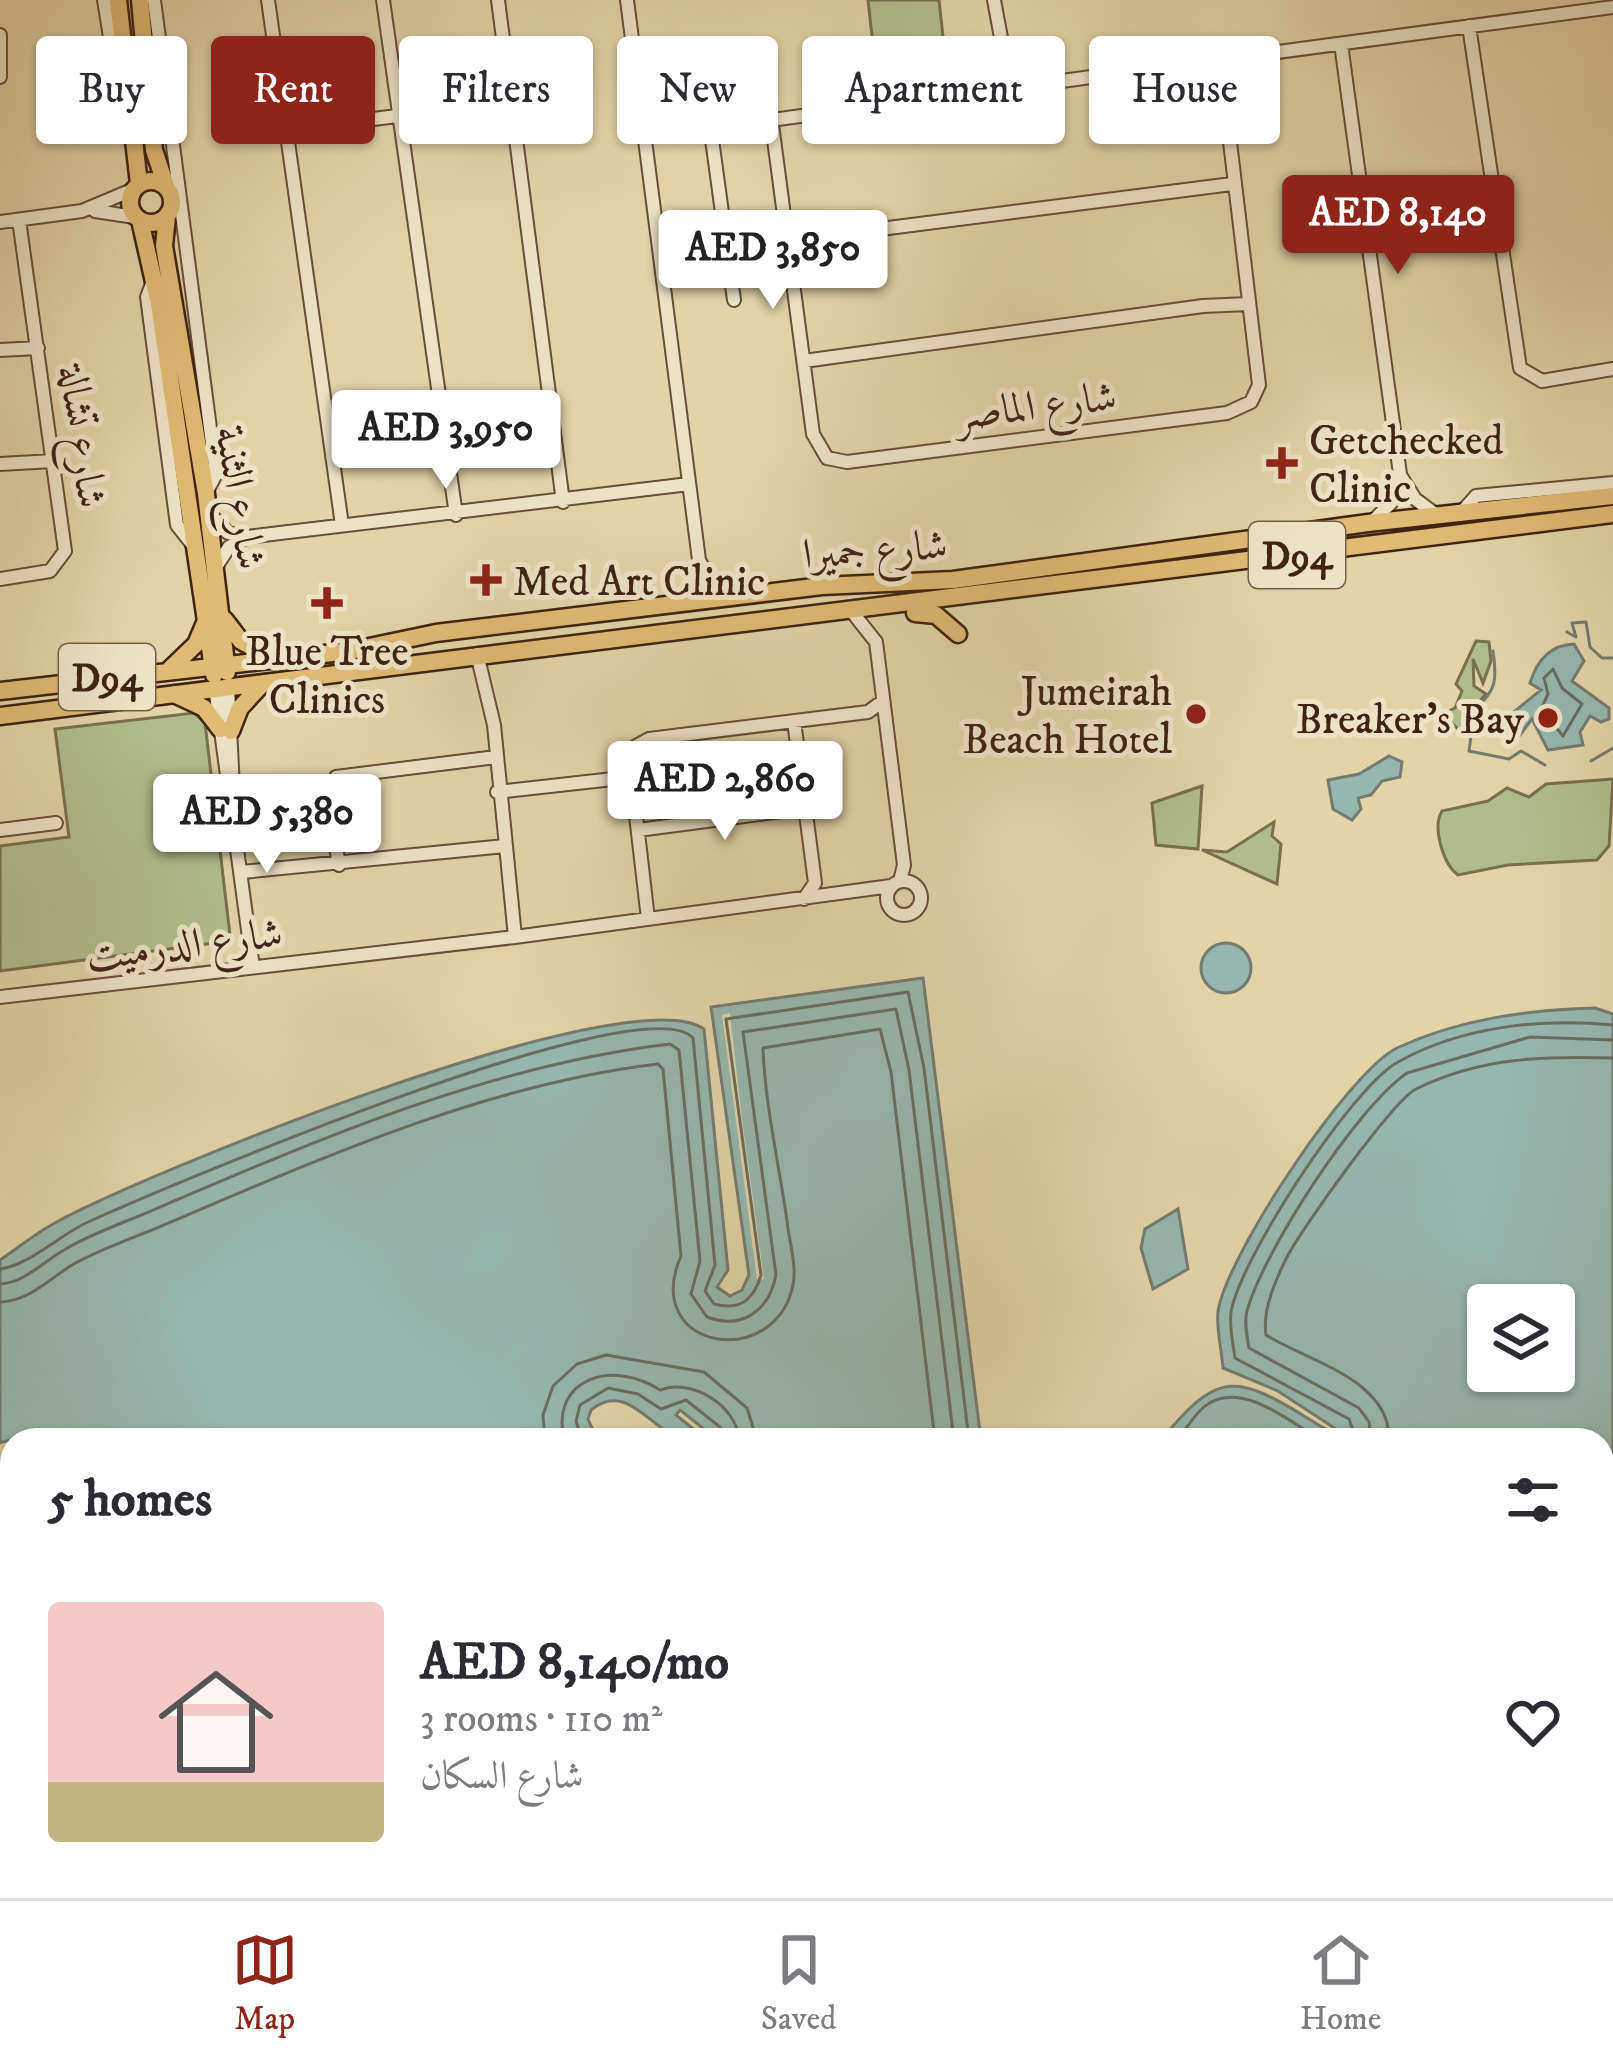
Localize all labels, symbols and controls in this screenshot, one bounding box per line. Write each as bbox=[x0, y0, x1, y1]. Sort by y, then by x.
chip: Buy bbox=[36, 36, 187, 144]
chip: Rent bbox=[211, 36, 375, 144]
chip: Filters bbox=[399, 36, 593, 144]
chip: New bbox=[617, 36, 778, 144]
chip: Apartment bbox=[802, 36, 1065, 144]
chip: House bbox=[1089, 36, 1280, 144]
pin: AED 8,140 bbox=[1261, 175, 1535, 277]
text: AED 8,140 bbox=[1309, 189, 1487, 238]
pin: AED 3,850 bbox=[636, 210, 910, 312]
text: AED 3,850 bbox=[686, 224, 860, 273]
street label: شارع تشالة bbox=[38, 359, 117, 512]
street label: شارع الماصر bbox=[949, 371, 1120, 450]
pin: AED 3,950 bbox=[309, 390, 583, 492]
text: AED 3,950 bbox=[359, 404, 533, 453]
place label: Getchecked Clinic bbox=[1309, 416, 1503, 516]
street label: شارع الثنية bbox=[195, 422, 276, 574]
marker: Getchecked Clinic bbox=[1266, 447, 1298, 479]
street label: شارع جميرا bbox=[801, 520, 950, 589]
road number: D94 bbox=[1249, 522, 1345, 588]
place label: Med Art Clinic bbox=[513, 557, 765, 609]
marker: Med Art Clinic bbox=[470, 564, 502, 596]
marker: Blue Tree Clinics bbox=[311, 587, 343, 619]
place label: Blue Tree Clinics bbox=[245, 627, 409, 727]
road number: D94 bbox=[59, 644, 155, 710]
place label: Jumeirah Beach Hotel bbox=[963, 667, 1172, 767]
place label: Breaker's Bay bbox=[1296, 695, 1525, 747]
marker: Jumeirah Beach Hotel bbox=[1183, 701, 1209, 727]
marker: Breaker's Bay bbox=[1535, 705, 1561, 731]
pin: AED 2,860 bbox=[588, 741, 862, 843]
text: AED 2,860 bbox=[635, 755, 815, 804]
pin: AED 5,380 bbox=[130, 774, 404, 876]
text: AED 5,380 bbox=[180, 788, 354, 837]
street label: شارع الدرميت bbox=[83, 908, 287, 991]
map controls bbox=[1467, 1284, 1575, 1392]
button: layers bbox=[1467, 1284, 1575, 1392]
icon: filters bbox=[1500, 1467, 1566, 1533]
text: 5 homes bbox=[48, 1468, 212, 1532]
text: AED 8,140/mo bbox=[420, 1631, 729, 1695]
icon: home bbox=[144, 1650, 288, 1794]
icon: heart bbox=[1500, 1689, 1566, 1755]
text: 3 rooms · 110 m² bbox=[420, 1695, 662, 1744]
text: شارع السكان bbox=[420, 1752, 584, 1801]
tab: Map bbox=[232, 1927, 298, 2040]
tab: Saved bbox=[761, 1927, 837, 2040]
tab: Home bbox=[1300, 1927, 1381, 2040]

